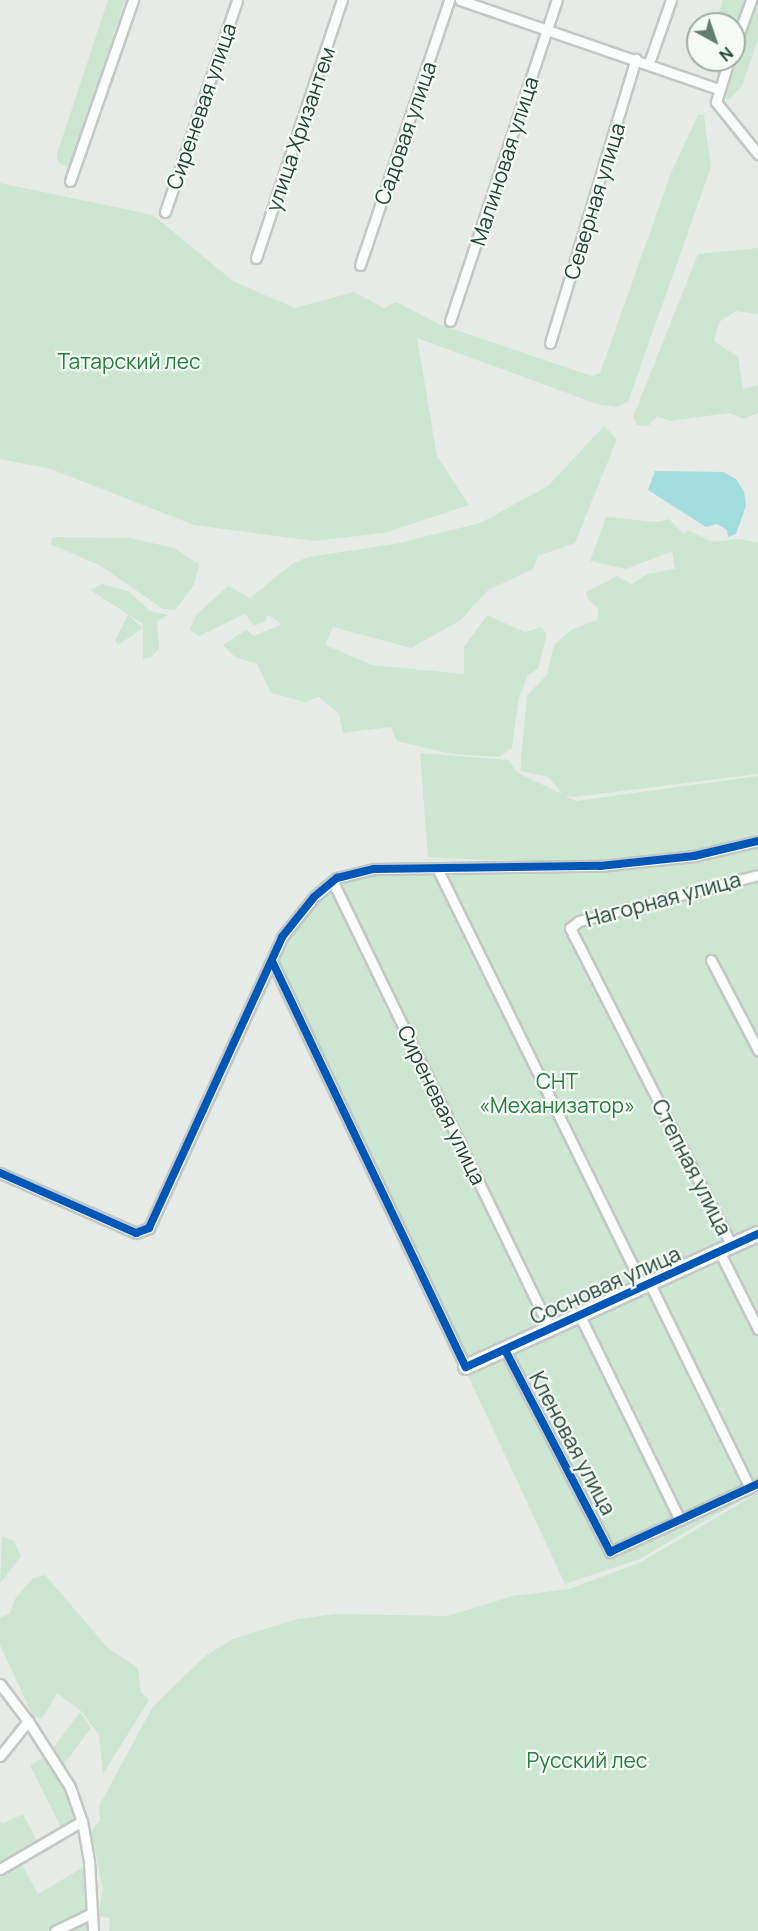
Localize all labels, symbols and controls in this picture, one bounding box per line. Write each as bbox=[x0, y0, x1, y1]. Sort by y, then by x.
north arrow bbox=[686, 12, 746, 72]
street label: Сиреневая улица bbox=[161, 19, 241, 193]
text: N bbox=[715, 42, 738, 66]
street label: улица Хризантем bbox=[260, 43, 340, 215]
street label: Садовая улица bbox=[369, 58, 441, 208]
street label: Малиновая улица bbox=[465, 73, 543, 249]
street label: Северная улица bbox=[558, 120, 630, 282]
park label: Татарский лес bbox=[57, 348, 201, 374]
street label: Нагорная улица bbox=[583, 866, 743, 932]
street label: Сиреневая улица bbox=[392, 1021, 492, 1189]
park label: СНТ «Механизатор» bbox=[479, 1068, 635, 1118]
street label: Степная улица bbox=[647, 1095, 737, 1239]
street label: Сосновая улица bbox=[526, 1241, 684, 1329]
street label: Кленовая улица bbox=[525, 1367, 621, 1519]
park label: Русский лес bbox=[527, 1747, 647, 1773]

